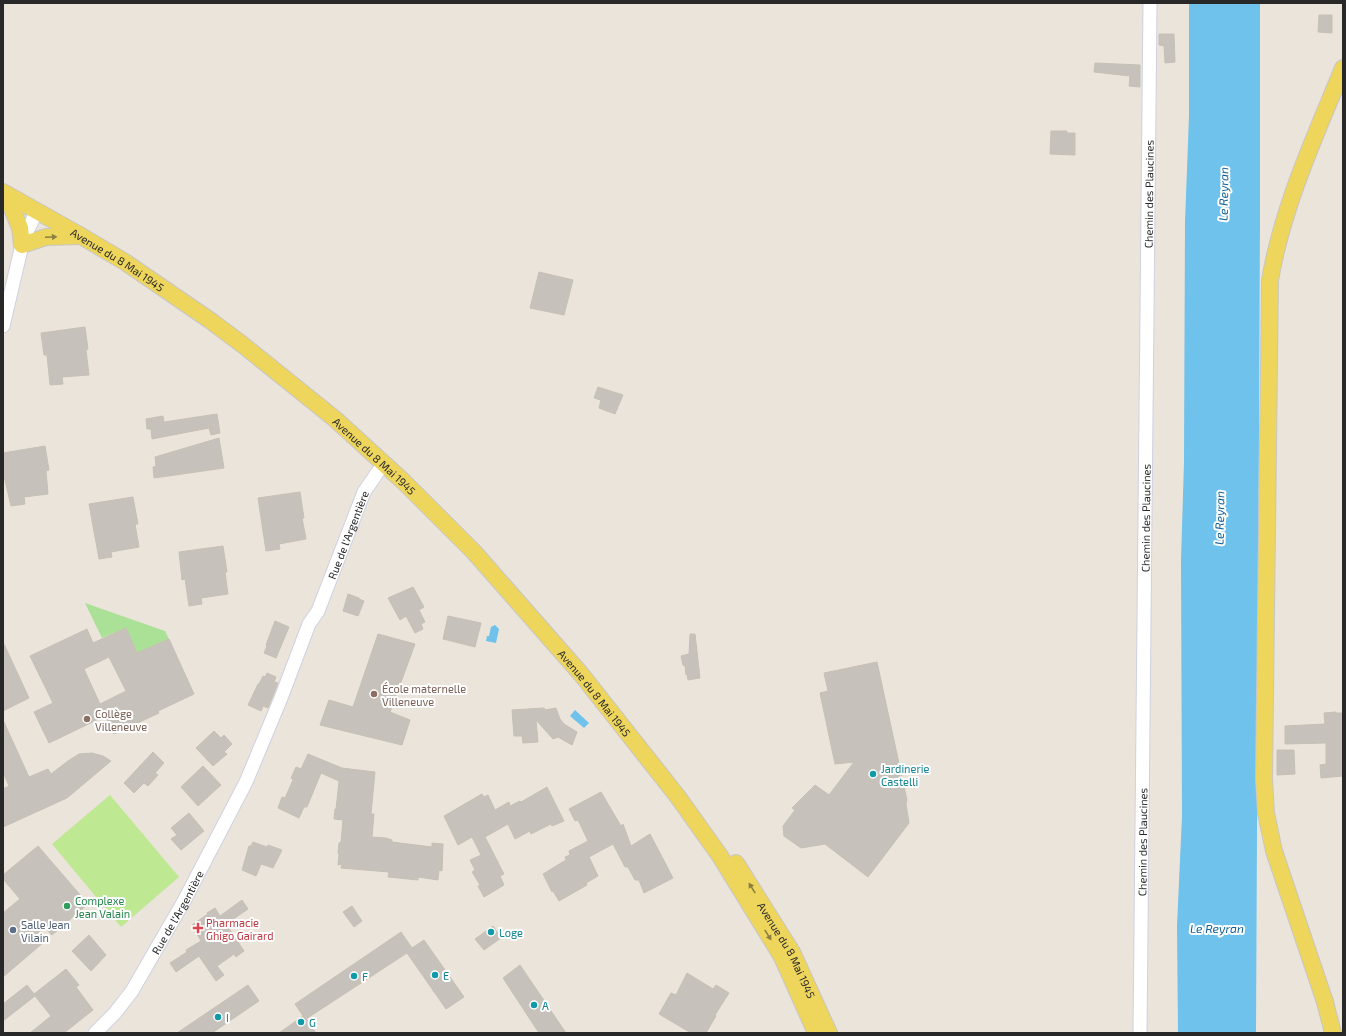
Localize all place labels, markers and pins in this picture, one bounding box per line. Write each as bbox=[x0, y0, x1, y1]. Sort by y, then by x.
place label: École maternelle Villeneuve bbox=[382, 682, 466, 708]
marker: École maternelle Villeneuve bbox=[369, 689, 379, 699]
place label: Collège Villeneuve bbox=[95, 707, 147, 733]
marker: Collège Villeneuve bbox=[82, 714, 92, 724]
place label: Jardinerie Castelli bbox=[881, 762, 930, 788]
marker: Jardinerie Castelli bbox=[868, 769, 878, 779]
place label: Complexe Jean Valain bbox=[75, 894, 130, 920]
marker: Complexe Jean Valain bbox=[62, 901, 72, 911]
place label: Pharmacie Ghigo Gairard bbox=[206, 916, 274, 942]
place label: Salle Jean Vilain bbox=[21, 918, 70, 944]
marker: Pharmacie Ghigo Gairard bbox=[193, 923, 203, 933]
marker: Salle Jean Vilain bbox=[8, 925, 18, 935]
place label: Loge bbox=[499, 926, 523, 939]
marker: Loge bbox=[486, 927, 496, 937]
place label: E bbox=[443, 969, 449, 982]
place label: F bbox=[362, 970, 368, 983]
marker: E bbox=[430, 970, 440, 980]
marker: F bbox=[349, 971, 359, 981]
place label: A bbox=[542, 999, 549, 1012]
marker: A bbox=[529, 1000, 539, 1010]
place label: I bbox=[226, 1011, 229, 1024]
marker: I bbox=[213, 1012, 223, 1022]
place label: G bbox=[309, 1016, 316, 1029]
marker: G bbox=[296, 1017, 306, 1027]

